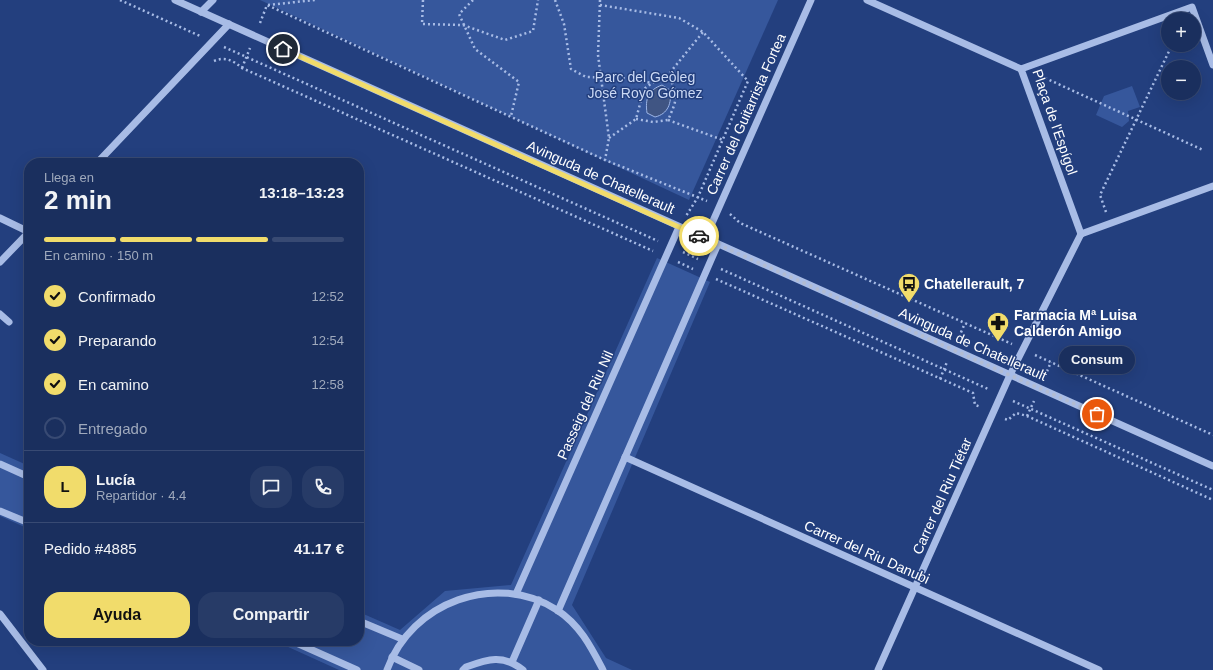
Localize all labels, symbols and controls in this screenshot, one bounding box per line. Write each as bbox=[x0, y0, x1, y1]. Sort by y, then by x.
map controls bbox=[1161, 12, 1201, 100]
button: + bbox=[1161, 12, 1201, 52]
street label: Carrer del Guitarrista Fortea bbox=[703, 31, 789, 197]
pin bbox=[266, 32, 300, 66]
icon: home bbox=[272, 38, 294, 60]
button: − bbox=[1161, 60, 1201, 100]
street label: Plaça de l'Espígol bbox=[1029, 67, 1081, 177]
park label: Parc del Geòleg José Royo Gómez bbox=[587, 69, 703, 101]
street label: Avinguda de Chatellerault bbox=[525, 137, 677, 217]
text: Llega en bbox=[44, 170, 94, 185]
text: 13:18–13:23 bbox=[259, 184, 344, 201]
text: 2 min bbox=[44, 185, 112, 215]
courier bbox=[679, 216, 719, 256]
icon: car bbox=[688, 225, 710, 247]
text: En camino · 150 m bbox=[44, 248, 153, 263]
bus stop icon: Chatellerault, 7 bbox=[896, 271, 922, 304]
place label: Chatellerault, 7 bbox=[924, 276, 1025, 292]
icon: check bbox=[44, 285, 66, 307]
text: Confirmado bbox=[78, 288, 156, 305]
text: 12:52 bbox=[311, 289, 344, 304]
street label: Avinguda de Chatellerault bbox=[897, 304, 1049, 384]
place label: Farmacia Mª Luisa Calderón Amigo bbox=[1014, 307, 1137, 339]
pharmacy icon: Farmacia Mª Luisa Calderón Amigo bbox=[985, 310, 1011, 343]
icon: check bbox=[44, 329, 66, 351]
text: Preparando bbox=[78, 332, 156, 349]
text: 12:54 bbox=[311, 333, 344, 348]
callout: Consum bbox=[1059, 346, 1135, 374]
street label: Passeig del Riu Nil bbox=[554, 348, 616, 462]
text: Consum bbox=[1071, 352, 1123, 367]
icon: check bbox=[44, 373, 66, 395]
text: En camino bbox=[78, 376, 149, 393]
text: 12:58 bbox=[311, 377, 344, 392]
pin bbox=[1080, 397, 1114, 431]
icon: bag bbox=[1086, 403, 1108, 425]
text: Entregado bbox=[78, 420, 147, 437]
street label: Carrer del Riu Tiétar bbox=[909, 435, 975, 557]
button: chat bbox=[250, 466, 292, 508]
button: phone bbox=[302, 466, 344, 508]
text: Lucía bbox=[96, 471, 135, 488]
text: L bbox=[60, 478, 70, 495]
text: Repartidor · 4.4 bbox=[96, 488, 186, 503]
street label: Carrer del Riu Danubi bbox=[802, 517, 932, 587]
text: Pedido #4885 bbox=[44, 540, 137, 557]
text: 41.17 € bbox=[294, 540, 344, 557]
button: Ayuda bbox=[44, 592, 190, 638]
button: Compartir bbox=[198, 592, 344, 638]

